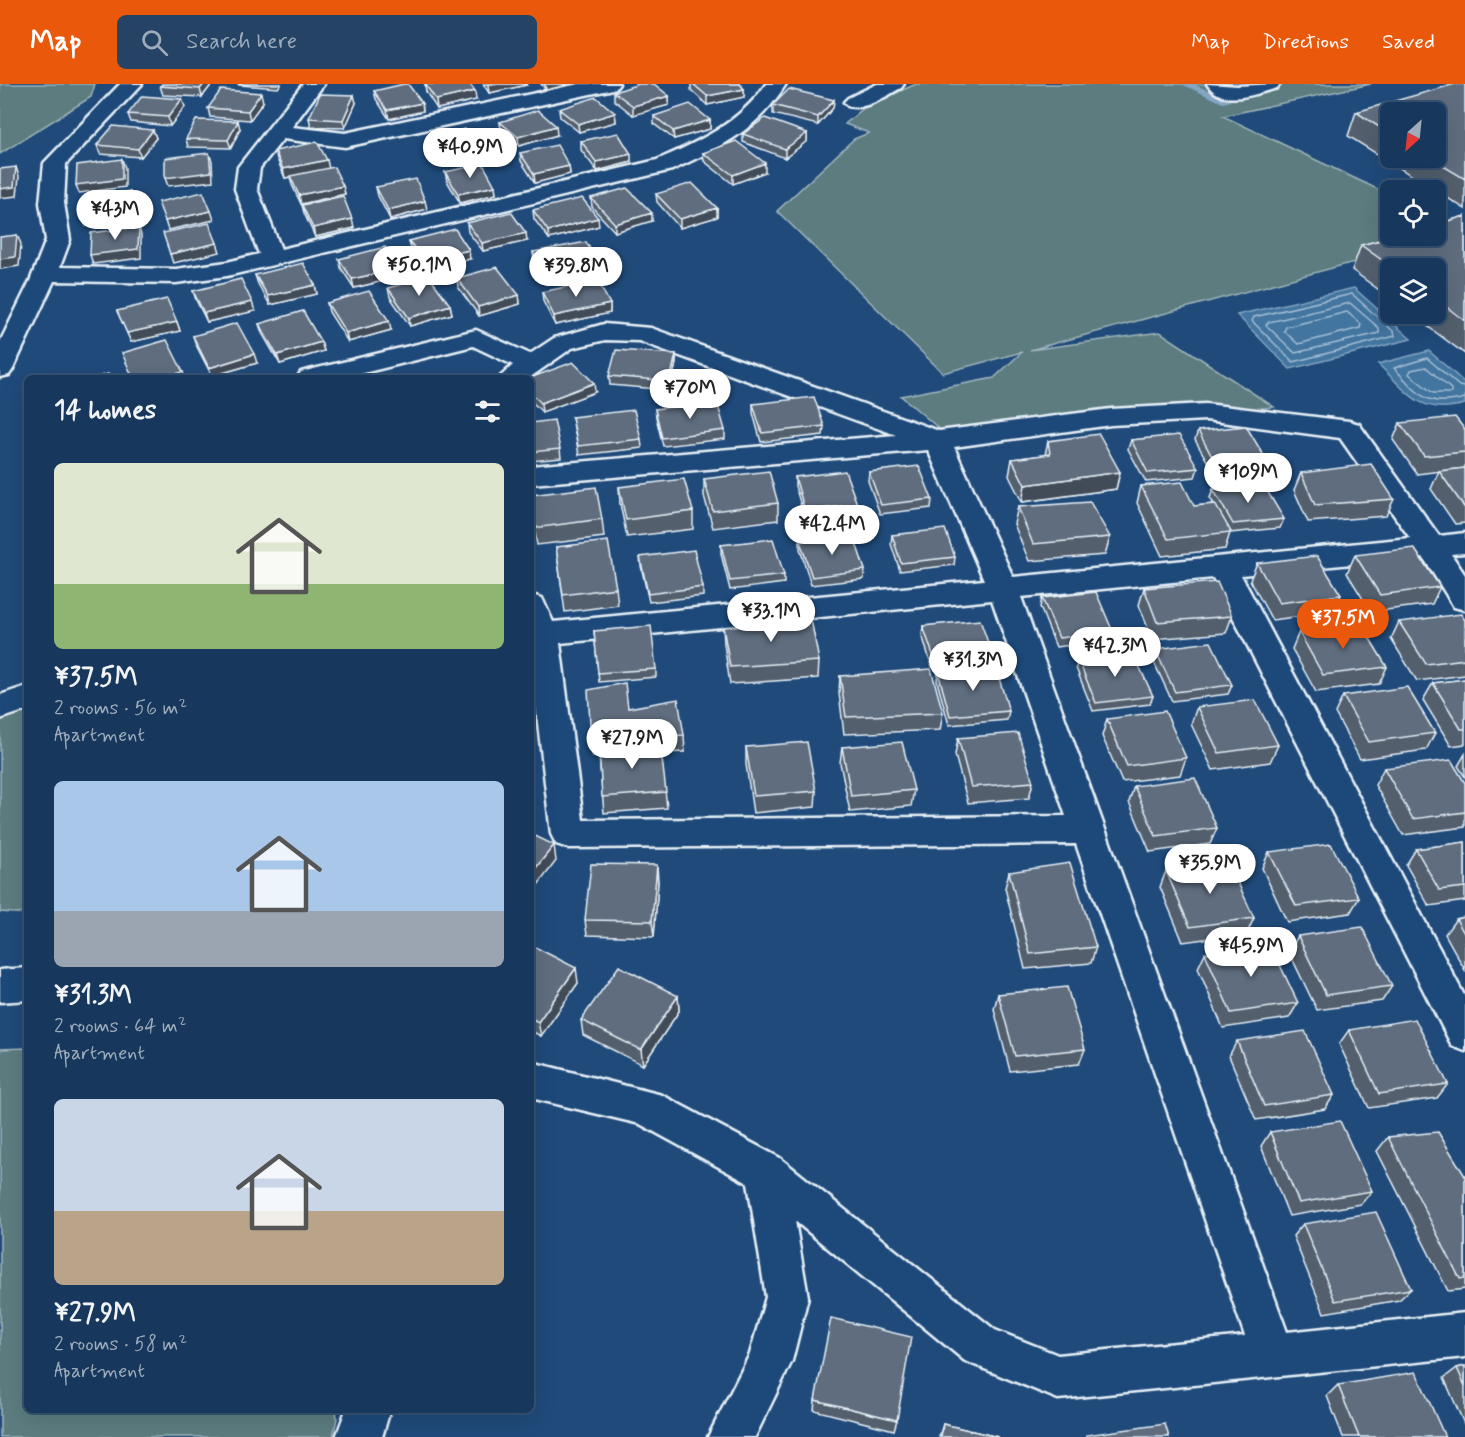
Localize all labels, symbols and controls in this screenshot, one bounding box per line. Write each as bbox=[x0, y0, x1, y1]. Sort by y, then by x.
search box bbox=[117, 15, 537, 69]
text: Map bbox=[30, 24, 81, 61]
icon: search bbox=[138, 26, 171, 59]
text: Search here bbox=[186, 28, 297, 56]
text: Map bbox=[1191, 28, 1230, 56]
text: Directions bbox=[1263, 28, 1349, 56]
text: Saved bbox=[1382, 28, 1435, 56]
north arrow bbox=[1380, 102, 1446, 168]
map controls bbox=[1380, 102, 1446, 324]
pin: ¥40.9M bbox=[421, 128, 519, 179]
text: ¥40.9M bbox=[437, 134, 503, 161]
button: locate bbox=[1380, 180, 1446, 246]
pin: ¥43M bbox=[79, 190, 151, 241]
text: ¥43M bbox=[90, 196, 140, 223]
pin: ¥50.1M bbox=[370, 246, 468, 297]
pin: ¥39.8M bbox=[527, 247, 625, 298]
text: ¥50.1M bbox=[386, 252, 452, 279]
text: ¥39.8M bbox=[543, 253, 609, 280]
button: layers bbox=[1380, 258, 1446, 324]
pin: ¥70M bbox=[654, 369, 726, 420]
text: ¥70M bbox=[664, 375, 716, 402]
text: 14 homes bbox=[54, 394, 156, 428]
icon: filters bbox=[471, 395, 504, 428]
pin: ¥109M bbox=[1206, 453, 1290, 504]
text: ¥109M bbox=[1218, 459, 1278, 486]
icon: home bbox=[225, 502, 333, 610]
pin: ¥42.4M bbox=[783, 505, 881, 556]
text: ¥42.4M bbox=[798, 511, 866, 538]
pin: ¥33.1M bbox=[722, 592, 820, 643]
text: ¥33.1M bbox=[741, 598, 801, 625]
pin: ¥37.5M bbox=[1294, 599, 1392, 650]
text: ¥37.5M bbox=[1311, 605, 1375, 632]
pin: ¥42.3M bbox=[1066, 627, 1164, 678]
text: ¥42.3M bbox=[1083, 633, 1147, 660]
pin: ¥31.3M bbox=[924, 641, 1022, 692]
text: ¥31.3M bbox=[943, 647, 1003, 674]
text: ¥37.5M bbox=[54, 661, 138, 695]
text: 2 rooms · 56 m² bbox=[54, 695, 187, 722]
pin: ¥27.9M bbox=[583, 719, 681, 770]
text: Apartment bbox=[54, 722, 145, 749]
text: ¥27.9M bbox=[601, 725, 663, 752]
icon: home bbox=[225, 820, 333, 928]
pin: ¥35.9M bbox=[1161, 844, 1259, 895]
text: ¥35.9M bbox=[1179, 850, 1241, 877]
pin: ¥45.9M bbox=[1202, 927, 1300, 978]
text: ¥45.9M bbox=[1218, 933, 1284, 960]
text: ¥31.3M bbox=[54, 979, 132, 1013]
text: 2 rooms · 64 m² bbox=[54, 1013, 187, 1040]
text: Apartment bbox=[54, 1040, 145, 1067]
icon: home bbox=[225, 1138, 333, 1246]
text: ¥27.9M bbox=[54, 1297, 136, 1331]
text: 2 rooms · 58 m² bbox=[54, 1331, 187, 1358]
text: Apartment bbox=[54, 1358, 145, 1385]

